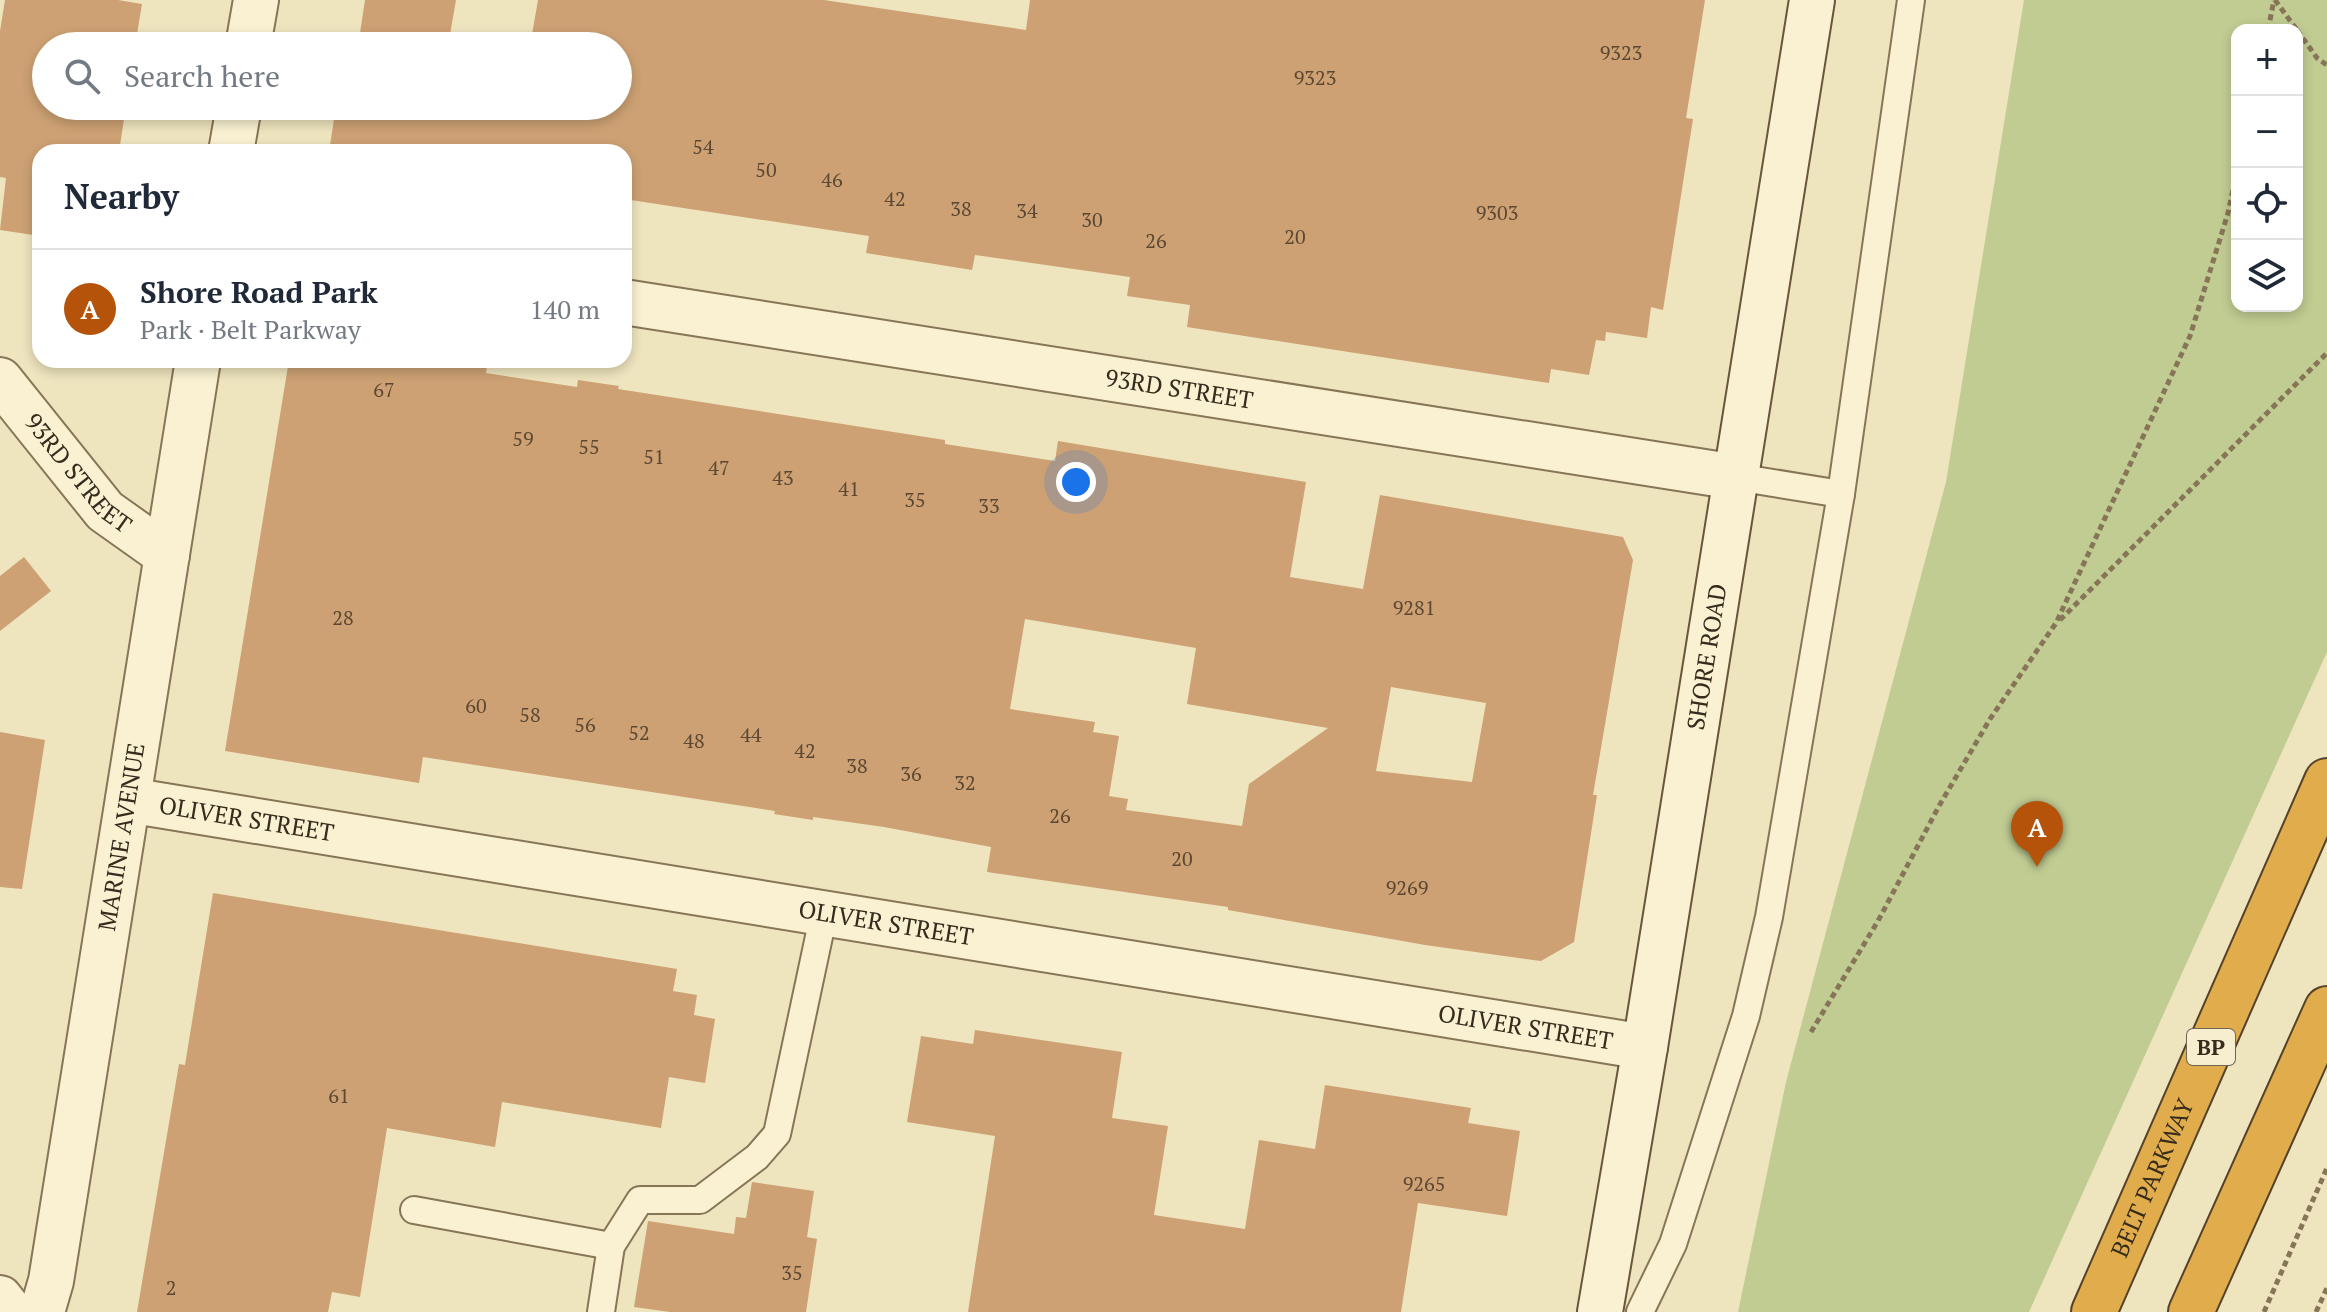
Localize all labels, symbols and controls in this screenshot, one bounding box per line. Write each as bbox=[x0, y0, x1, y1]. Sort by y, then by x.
map controls bbox=[2231, 24, 2303, 312]
button: + bbox=[2231, 24, 2303, 96]
search box bbox=[32, 32, 632, 120]
house number: 9323 bbox=[1600, 39, 1642, 66]
icon: search bbox=[60, 54, 104, 98]
text: Search here bbox=[124, 56, 280, 96]
house number: 9323 bbox=[1294, 64, 1336, 91]
button: − bbox=[2231, 96, 2303, 168]
house number: 54 bbox=[692, 133, 714, 160]
house number: 50 bbox=[755, 156, 777, 183]
house number: 46 bbox=[821, 166, 843, 193]
button: locate bbox=[2231, 168, 2303, 240]
text: Nearby bbox=[64, 174, 179, 219]
house number: 42 bbox=[884, 185, 906, 212]
house number: 38 bbox=[950, 195, 972, 222]
house number: 34 bbox=[1016, 197, 1038, 224]
house number: 9303 bbox=[1476, 199, 1518, 226]
house number: 30 bbox=[1081, 206, 1103, 233]
house number: 20 bbox=[1284, 223, 1306, 250]
house number: 26 bbox=[1145, 227, 1167, 254]
button: layers bbox=[2231, 240, 2303, 312]
text: Shore Road Park bbox=[140, 272, 378, 312]
text: A bbox=[81, 292, 99, 326]
text: 140 m bbox=[530, 292, 600, 326]
text: Park · Belt Parkway bbox=[140, 312, 361, 346]
street label: 93RD STREET bbox=[1103, 361, 1256, 416]
house number: 67 bbox=[373, 376, 395, 403]
street label: 93RD STREET bbox=[18, 406, 139, 540]
house number: 59 bbox=[512, 425, 534, 452]
house number: 55 bbox=[578, 433, 600, 460]
house number: 51 bbox=[643, 443, 665, 470]
house number: 47 bbox=[708, 454, 730, 481]
your location bbox=[1056, 462, 1096, 502]
house number: 43 bbox=[772, 464, 794, 491]
house number: 41 bbox=[838, 475, 860, 502]
house number: 35 bbox=[904, 486, 926, 513]
house number: 33 bbox=[978, 492, 1000, 519]
street label: SHORE ROAD bbox=[1679, 581, 1734, 732]
house number: 9281 bbox=[1393, 594, 1435, 621]
house number: 28 bbox=[332, 604, 354, 631]
house number: 60 bbox=[465, 692, 487, 719]
house number: 58 bbox=[519, 701, 541, 728]
house number: 56 bbox=[574, 711, 596, 738]
house number: 52 bbox=[628, 719, 650, 746]
house number: 44 bbox=[740, 721, 762, 748]
house number: 48 bbox=[683, 727, 705, 754]
house number: 42 bbox=[794, 737, 816, 764]
street label: MARINE AVENUE bbox=[90, 740, 152, 933]
house number: 38 bbox=[846, 752, 868, 779]
house number: 36 bbox=[900, 760, 922, 787]
house number: 32 bbox=[954, 769, 976, 796]
street label: OLIVER STREET bbox=[157, 788, 337, 848]
pin: A bbox=[2011, 801, 2063, 867]
house number: 26 bbox=[1049, 802, 1071, 829]
house number: 20 bbox=[1171, 845, 1193, 872]
house number: 9269 bbox=[1386, 874, 1428, 901]
street label: OLIVER STREET bbox=[796, 892, 976, 952]
street label: OLIVER STREET bbox=[1436, 997, 1616, 1057]
road number: BP bbox=[2187, 1029, 2235, 1065]
house number: 61 bbox=[328, 1082, 350, 1109]
street label: BELT PARKWAY bbox=[2103, 1093, 2201, 1262]
house number: 9265 bbox=[1403, 1170, 1445, 1197]
house number: 35 bbox=[781, 1259, 803, 1286]
house number: 2 bbox=[166, 1274, 176, 1301]

